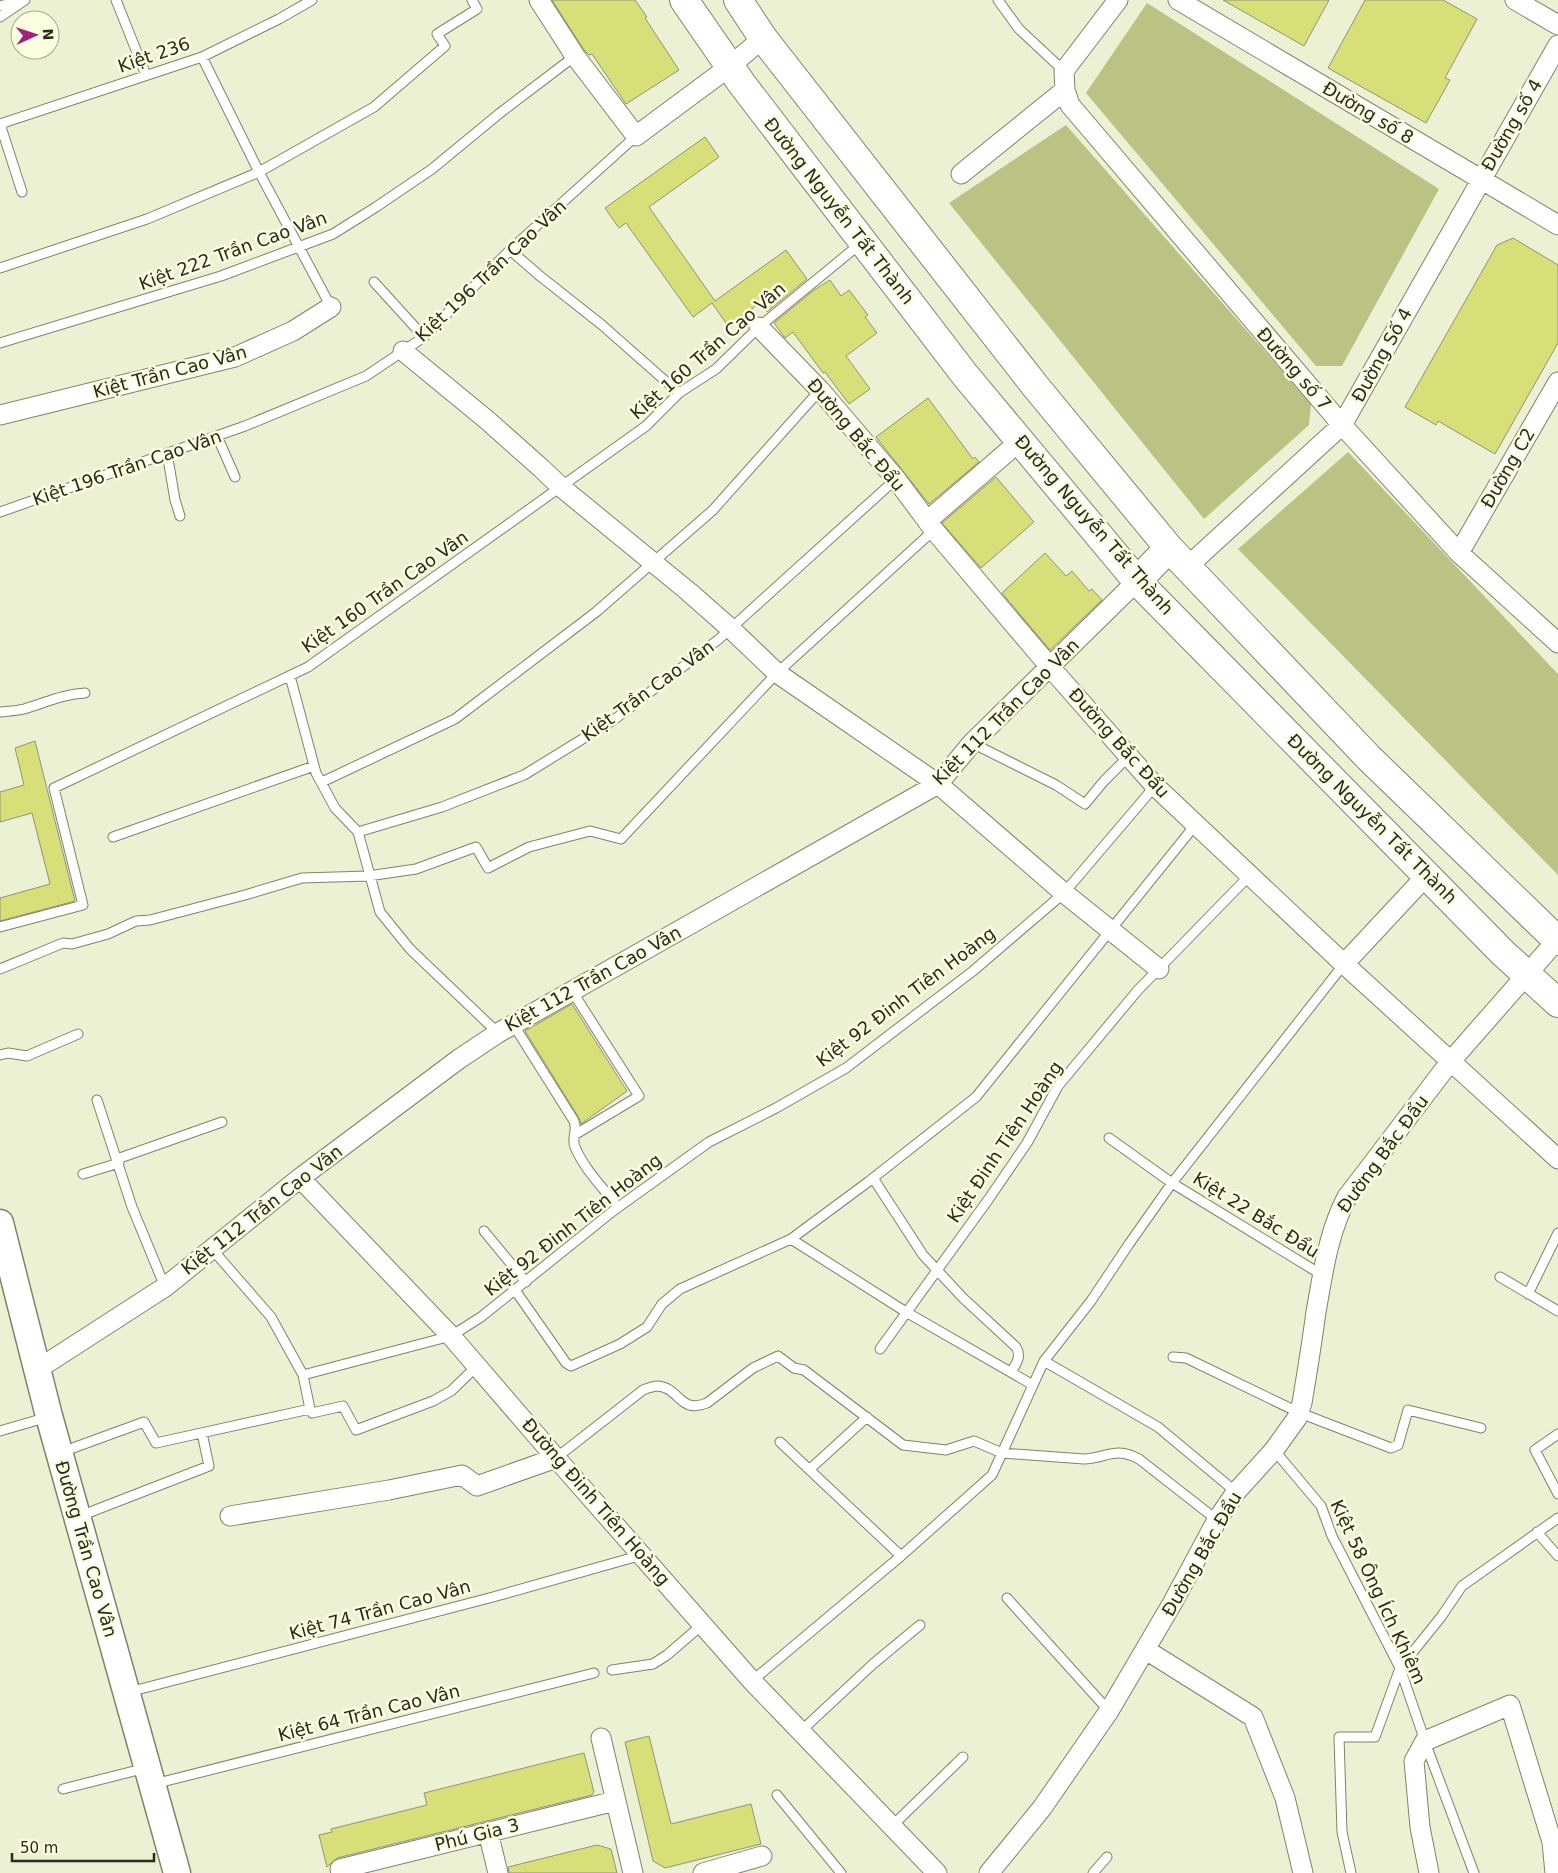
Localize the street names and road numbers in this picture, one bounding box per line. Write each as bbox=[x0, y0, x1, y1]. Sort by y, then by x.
street label: Kiệt 236 bbox=[115, 32, 193, 77]
street label: Đường số 4 bbox=[1477, 75, 1546, 174]
street label: Đường số 8 bbox=[1319, 77, 1418, 148]
street label: Đường Nguyễn Tất Thành bbox=[760, 113, 919, 308]
street label: Kiệt 196 Trần Cao Vân bbox=[411, 195, 570, 346]
street label: Kiệt 222 Trần Cao Vân bbox=[136, 207, 330, 294]
street label: Kiệt 160 Trần Cao Vân bbox=[626, 278, 789, 424]
street label: Đường Số 4 bbox=[1347, 304, 1416, 406]
street label: Đường số 7 bbox=[1253, 323, 1336, 414]
street label: Kiệt Trần Cao Vân bbox=[91, 341, 249, 402]
street label: Đường Bắc Đẩu bbox=[803, 374, 910, 495]
street label: Đường C2 bbox=[1476, 424, 1539, 512]
street label: Kiệt 196 Trần Cao Vân bbox=[30, 425, 224, 510]
street label: Đường Nguyễn Tất Thành bbox=[1011, 431, 1178, 619]
street label: Kiệt 160 Trần Cao Vân bbox=[297, 526, 472, 657]
street label: Kiệt 112 Trần Cao Vân bbox=[928, 634, 1083, 789]
street label: Kiệt Trần Cao Vân bbox=[578, 636, 718, 746]
street label: Đường Bắc Đẩu bbox=[1065, 684, 1174, 802]
street label: Đường Nguyễn Tất Thành bbox=[1283, 730, 1461, 908]
street label: Kiệt 112 Trần Cao Vân bbox=[501, 921, 685, 1036]
street label: Kiệt 92 Đinh Tiên Hoàng bbox=[812, 922, 999, 1071]
street label: Kiệt Đinh Tiên Hoàng bbox=[943, 1057, 1066, 1226]
street label: Đường Bắc Đẩu bbox=[1333, 1091, 1432, 1217]
street label: Kiệt 112 Trần Cao Vân bbox=[177, 1140, 346, 1279]
street label: Kiệt 92 Đinh Tiên Hoàng bbox=[480, 1149, 665, 1300]
street label: Kiệt 22 Bắc Đẩu bbox=[1189, 1167, 1323, 1262]
street label: Đường Đinh Tiên Hoàng bbox=[518, 1414, 675, 1589]
street label: Đường Trần Cao Vân bbox=[51, 1458, 122, 1639]
street label: Đường Bắc Đẩu bbox=[1157, 1488, 1246, 1620]
street label: Kiệt 58 Ông Ích Khiêm bbox=[1326, 1496, 1430, 1687]
street label: Kiệt 74 Trần Cao Vân bbox=[287, 1575, 473, 1644]
street label: Kiệt 64 Trần Cao Vân bbox=[276, 1680, 462, 1745]
street label: Phú Gia 3 bbox=[432, 1814, 521, 1855]

